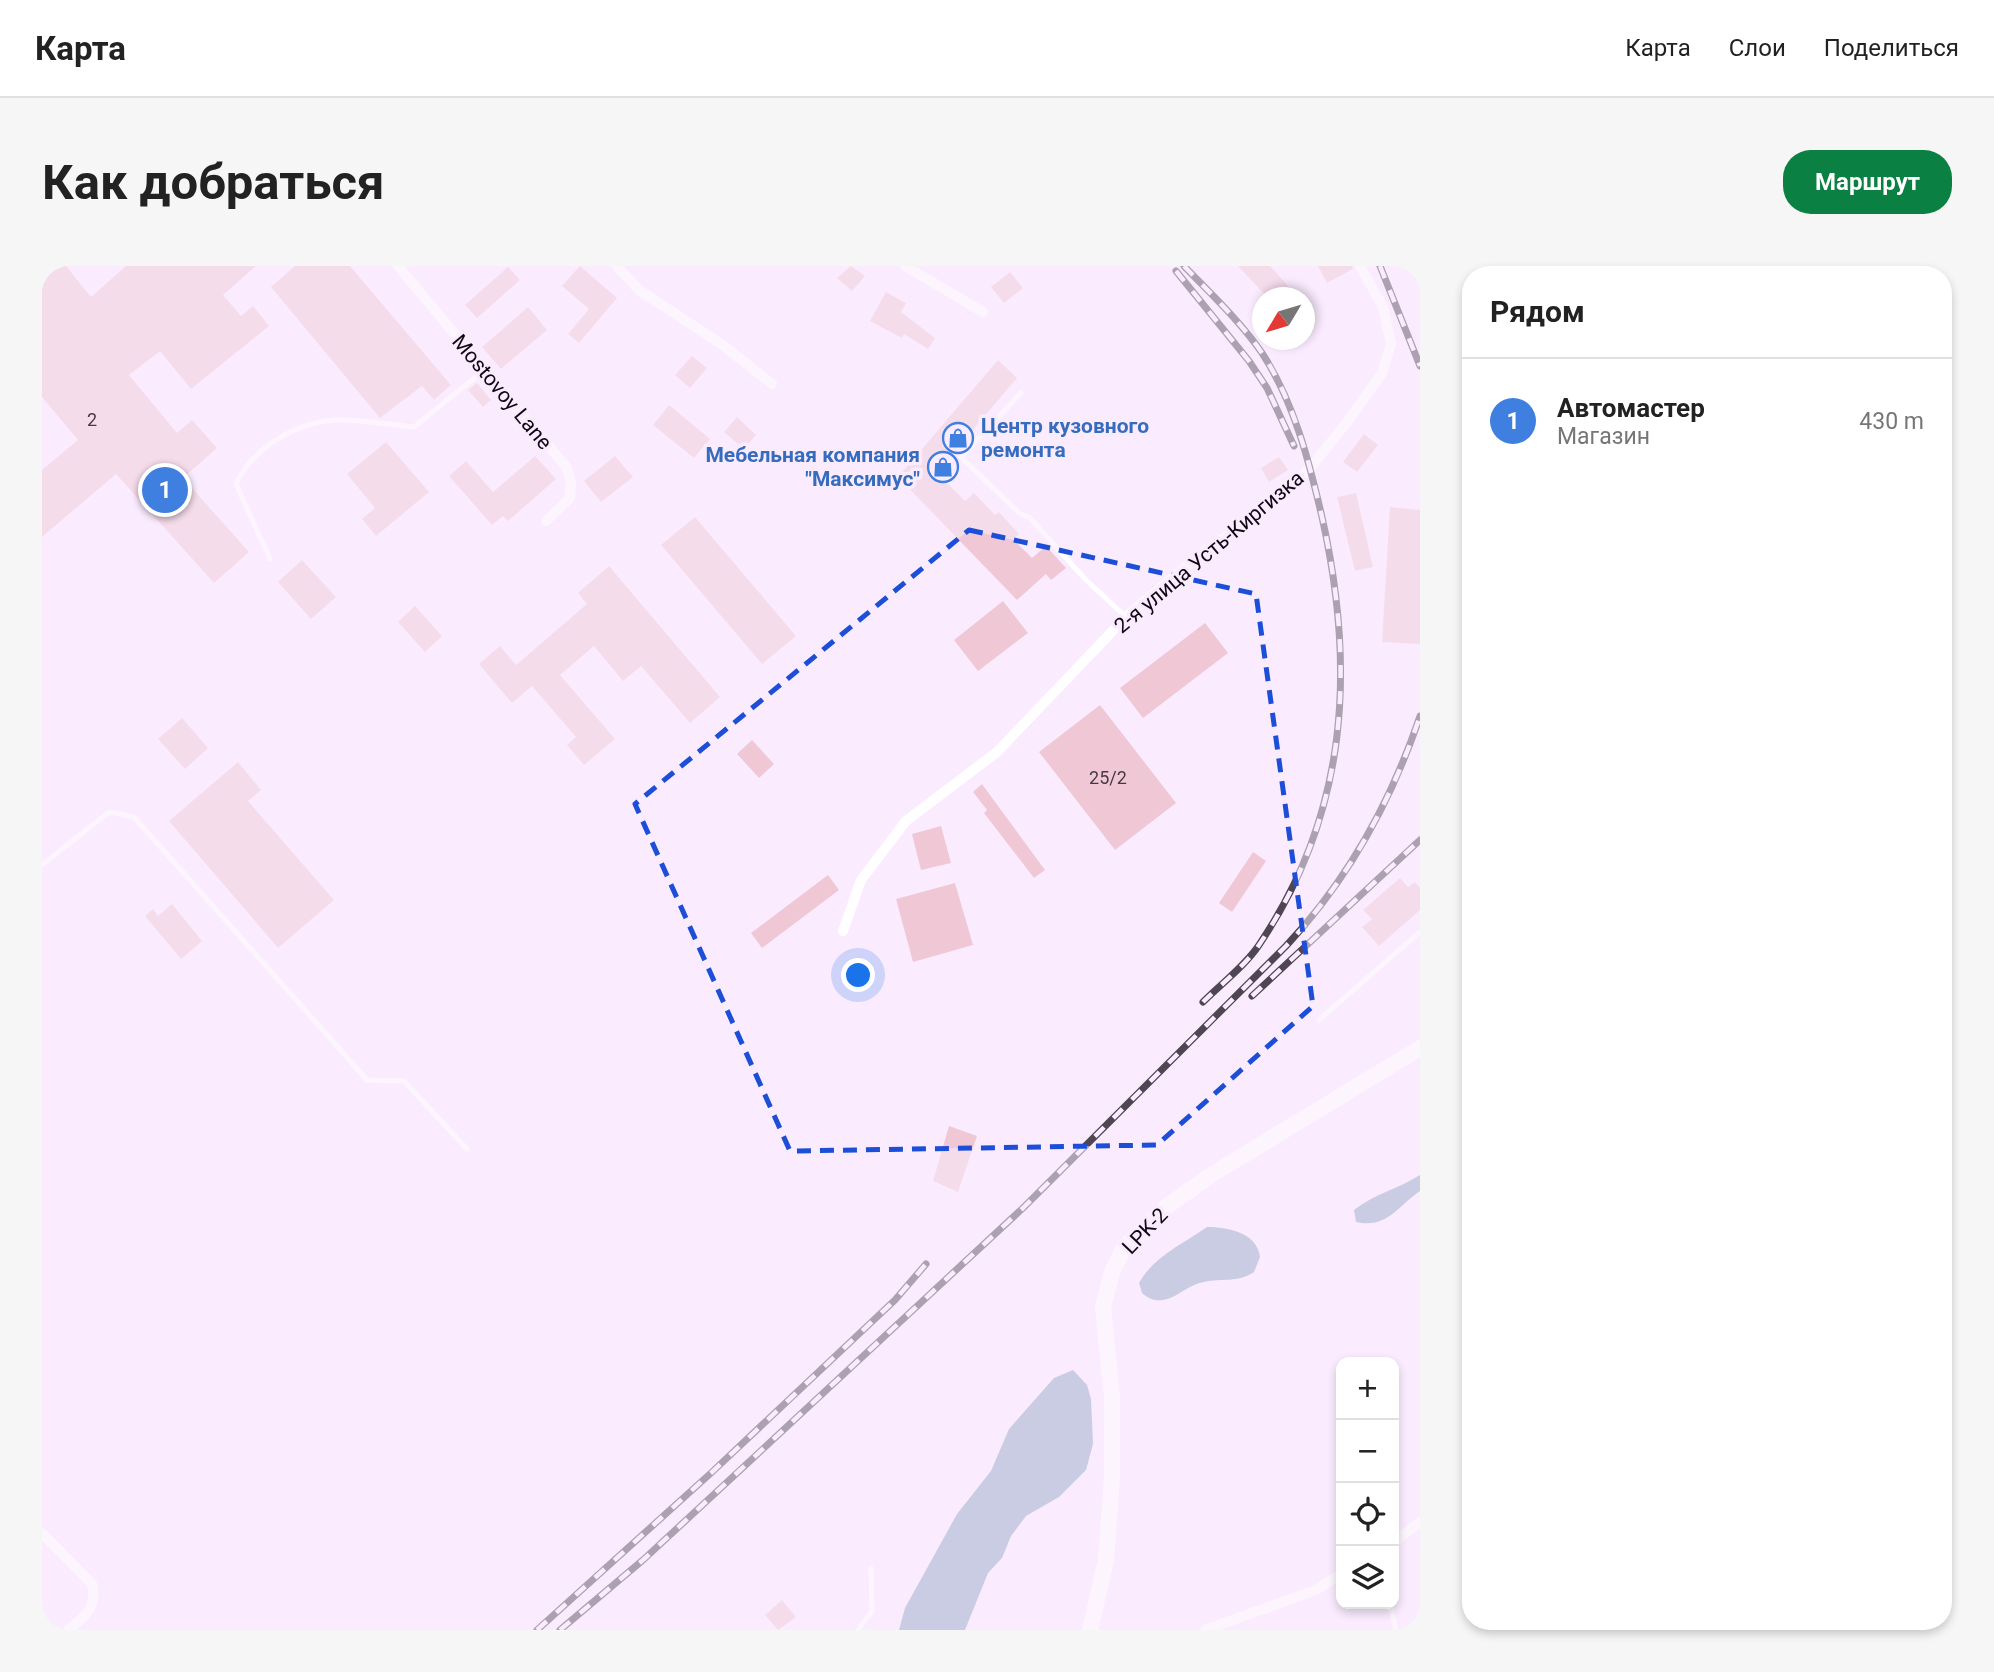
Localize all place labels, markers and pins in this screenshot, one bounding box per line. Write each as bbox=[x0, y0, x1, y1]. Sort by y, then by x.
place label: Центр кузовного ремонта bbox=[981, 414, 1149, 462]
shop icon: Центр кузовного ремонта bbox=[941, 421, 975, 455]
place label: Мебельная компания "Максимус" bbox=[705, 443, 920, 491]
shop icon: Мебельная компания "Максимус" bbox=[926, 450, 960, 484]
pin: 1 bbox=[142, 464, 188, 516]

